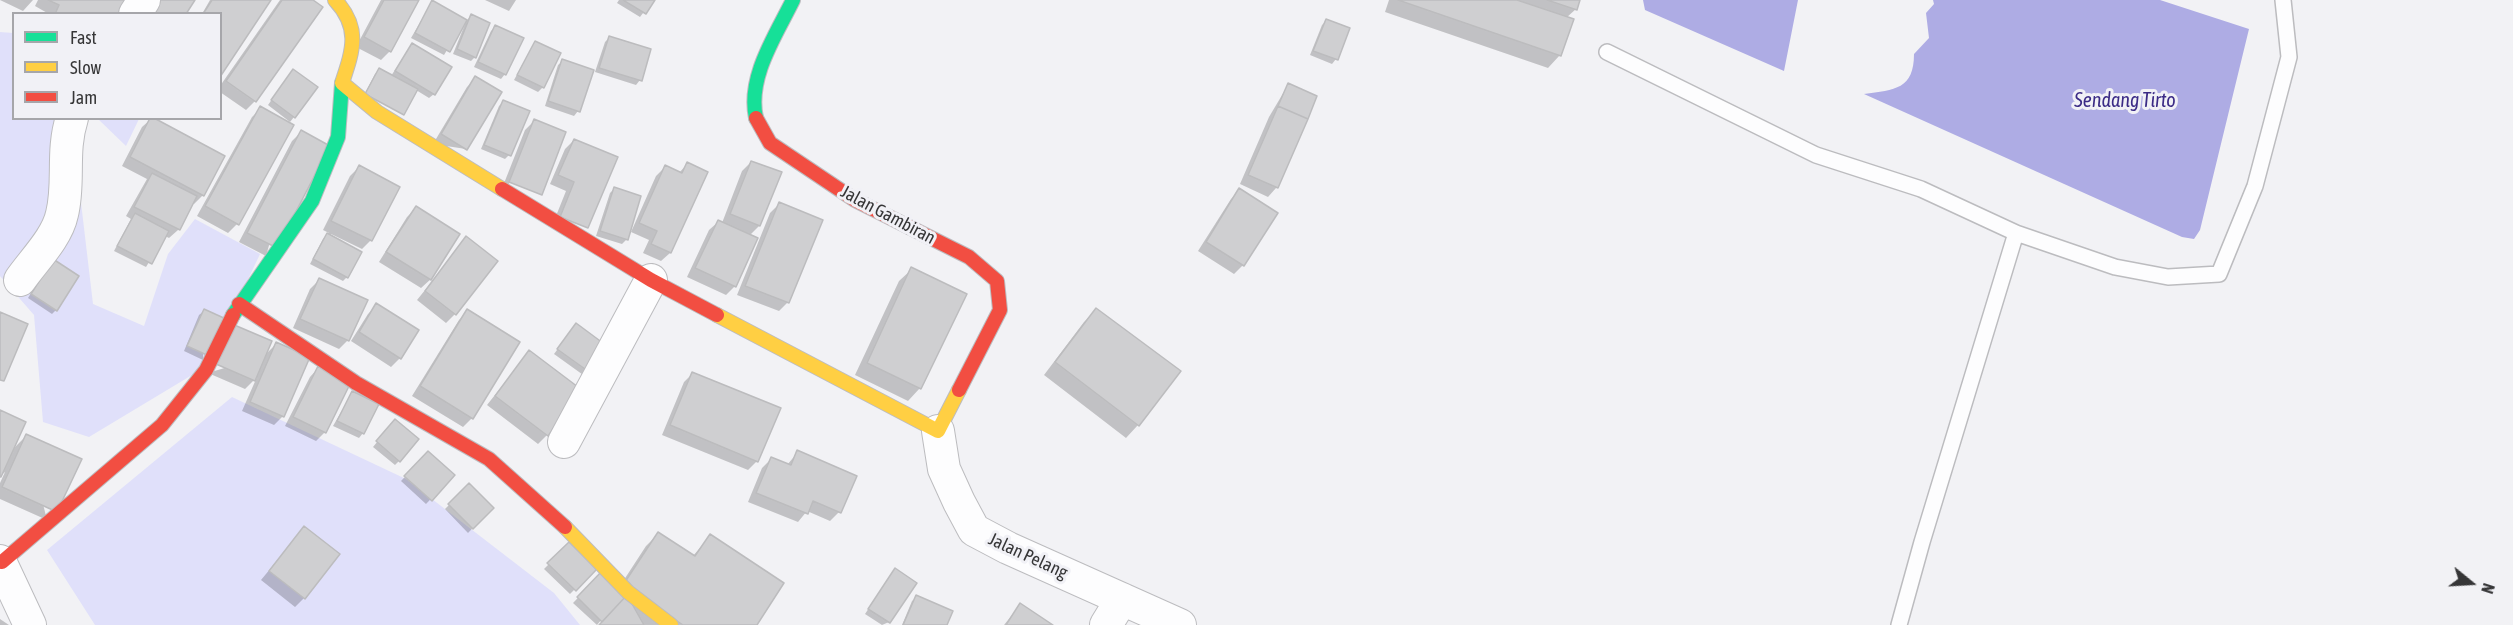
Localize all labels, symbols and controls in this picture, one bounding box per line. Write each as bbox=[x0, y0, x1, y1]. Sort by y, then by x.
legend bbox=[12, 12, 222, 120]
text: Fast bbox=[70, 27, 97, 48]
text: Slow bbox=[70, 57, 101, 78]
text: Jam bbox=[70, 87, 97, 108]
water label: Sendang Tirto bbox=[2074, 89, 2176, 113]
street label: Jalan Gambiran bbox=[837, 181, 939, 249]
street label: Jalan Pelang bbox=[985, 528, 1071, 584]
north arrow bbox=[2441, 553, 2501, 613]
text: N bbox=[2478, 581, 2498, 596]

